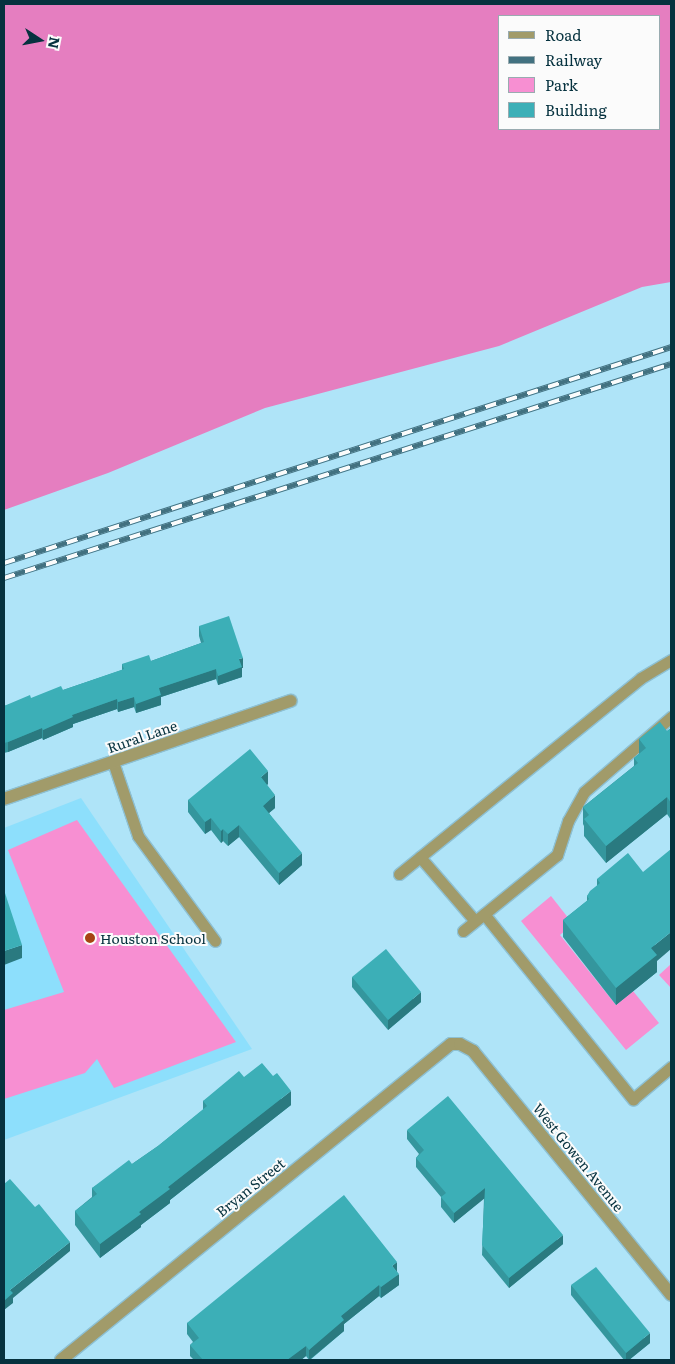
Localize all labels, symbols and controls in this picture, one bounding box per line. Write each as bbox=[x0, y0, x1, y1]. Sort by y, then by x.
north arrow bbox=[15, 15, 65, 65]
legend bbox=[498, 15, 660, 130]
text: Road bbox=[545, 23, 581, 46]
text: N bbox=[44, 35, 66, 51]
text: Railway bbox=[545, 48, 602, 71]
text: Park bbox=[545, 73, 578, 96]
text: Building bbox=[545, 98, 607, 121]
street label: Rural Lane bbox=[105, 716, 179, 756]
place label: Houston School bbox=[100, 930, 206, 946]
marker: Houston School bbox=[84, 932, 96, 944]
street label: West Gowen Avenue bbox=[530, 1099, 628, 1215]
street label: Bryan Street bbox=[212, 1154, 288, 1220]

